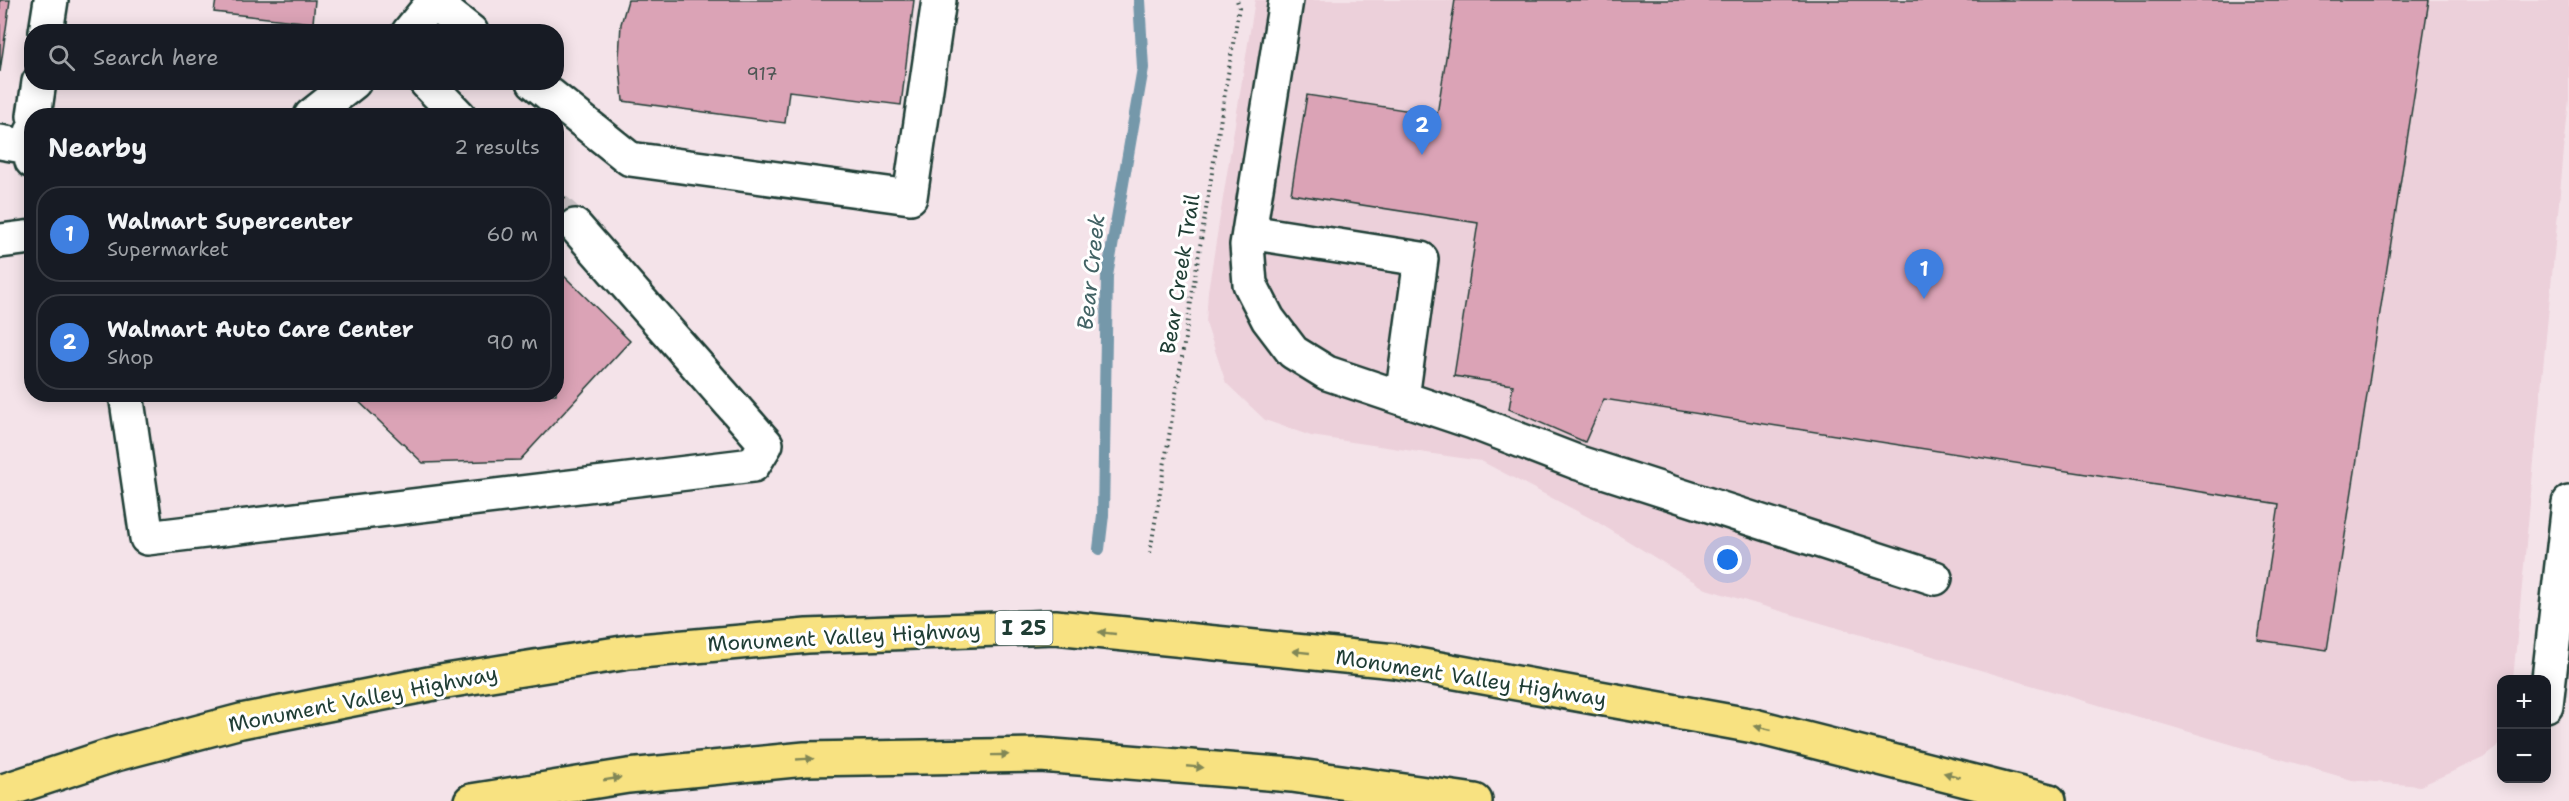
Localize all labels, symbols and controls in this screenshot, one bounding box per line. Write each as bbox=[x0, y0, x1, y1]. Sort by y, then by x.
search box bbox=[24, 24, 564, 90]
icon: search bbox=[45, 41, 78, 74]
text: Search here bbox=[93, 43, 219, 72]
house number: 917 bbox=[746, 62, 778, 86]
pin: 2 bbox=[1402, 106, 1442, 155]
text: Nearby bbox=[48, 130, 147, 165]
text: 2 results bbox=[454, 134, 540, 160]
street label: Bear Creek Trail bbox=[1153, 191, 1207, 356]
text: Walmart Supercenter bbox=[107, 207, 353, 236]
water label: Bear Creek bbox=[1070, 212, 1112, 331]
text: 1 bbox=[65, 221, 74, 247]
text: 60 m bbox=[486, 221, 538, 247]
text: Supermarket bbox=[107, 236, 229, 262]
pin: 1 bbox=[1904, 250, 1944, 299]
text: Walmart Auto Care Center bbox=[107, 315, 414, 344]
text: 2 bbox=[63, 329, 77, 355]
text: 90 m bbox=[486, 329, 538, 355]
text: Shop bbox=[107, 344, 154, 370]
your location bbox=[1713, 545, 1742, 574]
road number: I 25 bbox=[996, 611, 1052, 645]
street label: Monument Valley Highway bbox=[707, 616, 981, 658]
one-way arrow bbox=[1098, 628, 1117, 638]
street label: Monument Valley Highway bbox=[1334, 643, 1608, 713]
one-way arrow bbox=[1292, 647, 1311, 657]
street label: Monument Valley Highway bbox=[226, 659, 500, 739]
map controls bbox=[2497, 675, 2551, 783]
button: + bbox=[2497, 675, 2551, 729]
one-way arrow bbox=[1753, 723, 1772, 733]
button: − bbox=[2497, 729, 2551, 783]
one-way arrow bbox=[991, 750, 1010, 760]
one-way arrow bbox=[796, 755, 815, 764]
one-way arrow bbox=[1185, 762, 1204, 772]
one-way arrow bbox=[1943, 770, 1961, 780]
one-way arrow bbox=[602, 774, 621, 783]

